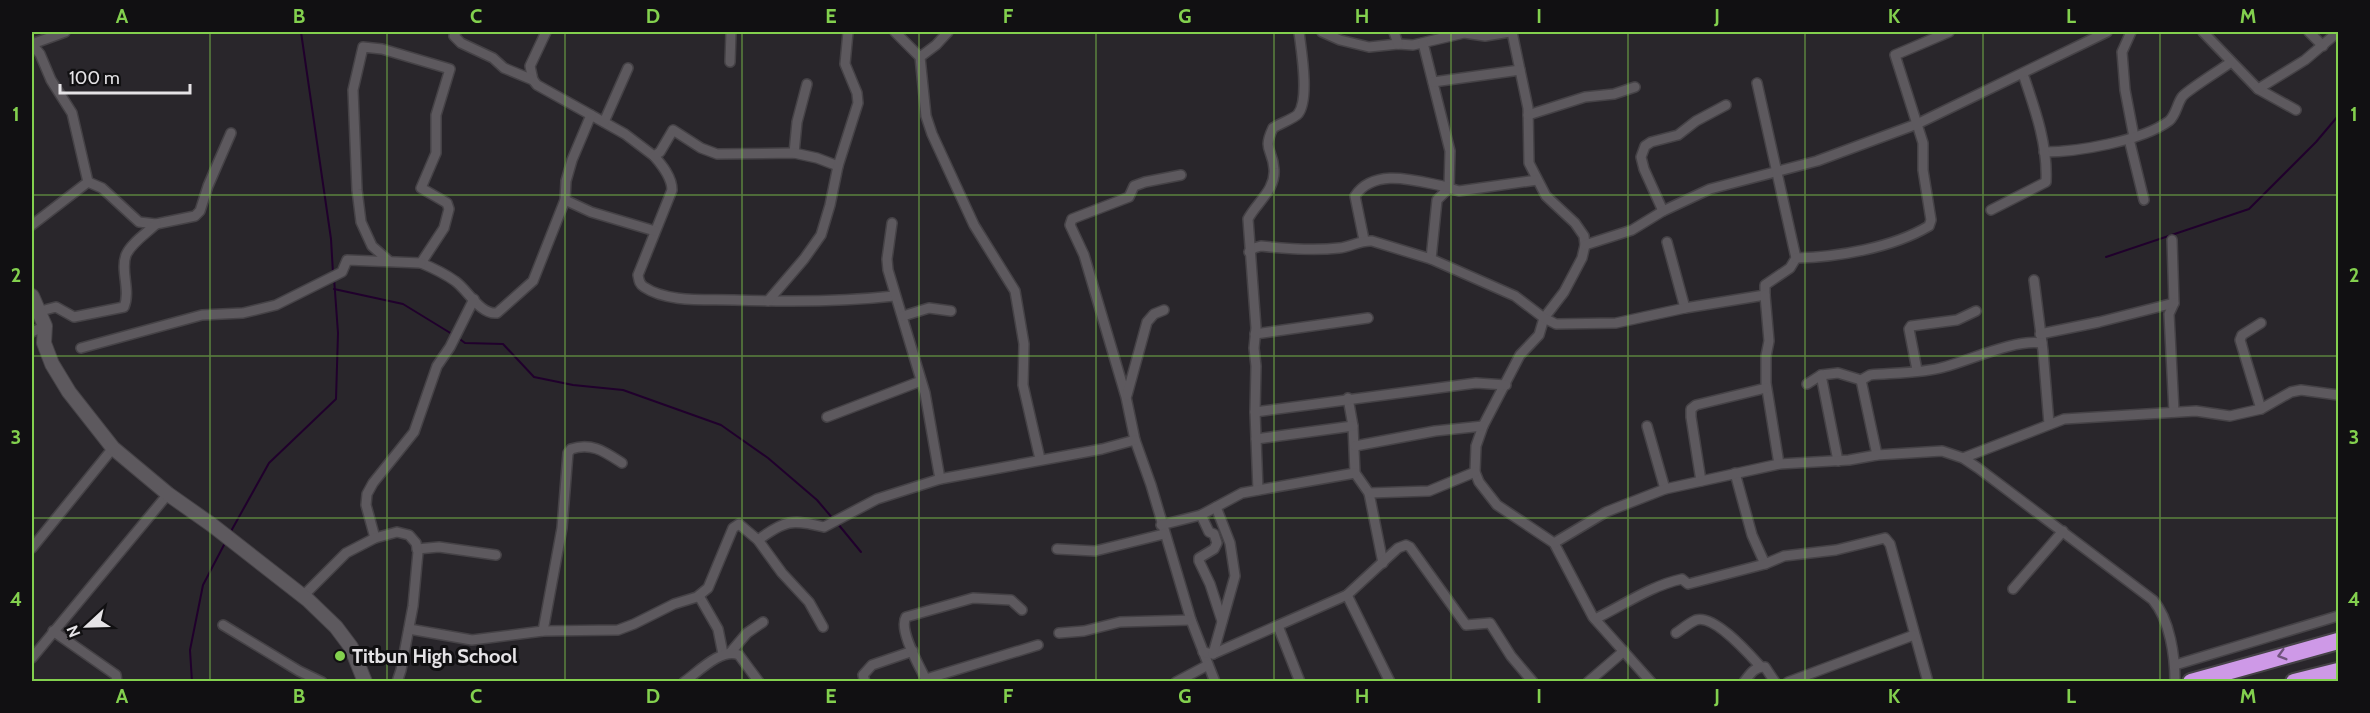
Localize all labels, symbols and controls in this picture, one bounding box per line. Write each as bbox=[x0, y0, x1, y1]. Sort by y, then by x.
text: A bbox=[116, 4, 129, 28]
text: B bbox=[293, 4, 305, 28]
text: C bbox=[470, 4, 482, 28]
text: D bbox=[646, 4, 660, 28]
text: E bbox=[825, 4, 837, 28]
text: F bbox=[1003, 4, 1014, 28]
text: G bbox=[1178, 4, 1192, 28]
text: H bbox=[1355, 4, 1369, 28]
text: I bbox=[1536, 4, 1542, 28]
text: J bbox=[1713, 4, 1720, 28]
text: K bbox=[1888, 4, 1901, 28]
text: L bbox=[2066, 4, 2076, 28]
text: M bbox=[2240, 4, 2256, 28]
scale bar bbox=[60, 57, 190, 95]
text: 100 m bbox=[69, 67, 120, 89]
text: 1 bbox=[12, 102, 20, 126]
text: 1 bbox=[2350, 102, 2358, 126]
text: 2 bbox=[11, 263, 21, 287]
text: 2 bbox=[2349, 263, 2359, 287]
text: 3 bbox=[11, 425, 21, 449]
text: 3 bbox=[2349, 425, 2359, 449]
text: 4 bbox=[10, 587, 22, 611]
text: 4 bbox=[2348, 587, 2360, 611]
north arrow bbox=[57, 596, 117, 656]
text: N bbox=[63, 623, 84, 640]
place label: Titbun High School bbox=[352, 644, 517, 668]
one-way arrow bbox=[2277, 648, 2288, 660]
marker: Titbun High School bbox=[333, 649, 347, 663]
text: A bbox=[116, 684, 129, 708]
text: B bbox=[293, 684, 305, 708]
text: C bbox=[470, 684, 482, 708]
text: D bbox=[646, 684, 660, 708]
text: E bbox=[825, 684, 837, 708]
text: F bbox=[1003, 684, 1014, 708]
text: G bbox=[1178, 684, 1192, 708]
text: H bbox=[1355, 684, 1369, 708]
text: I bbox=[1536, 684, 1542, 708]
text: J bbox=[1713, 684, 1720, 708]
text: K bbox=[1888, 684, 1901, 708]
text: L bbox=[2066, 684, 2076, 708]
text: M bbox=[2240, 684, 2256, 708]

